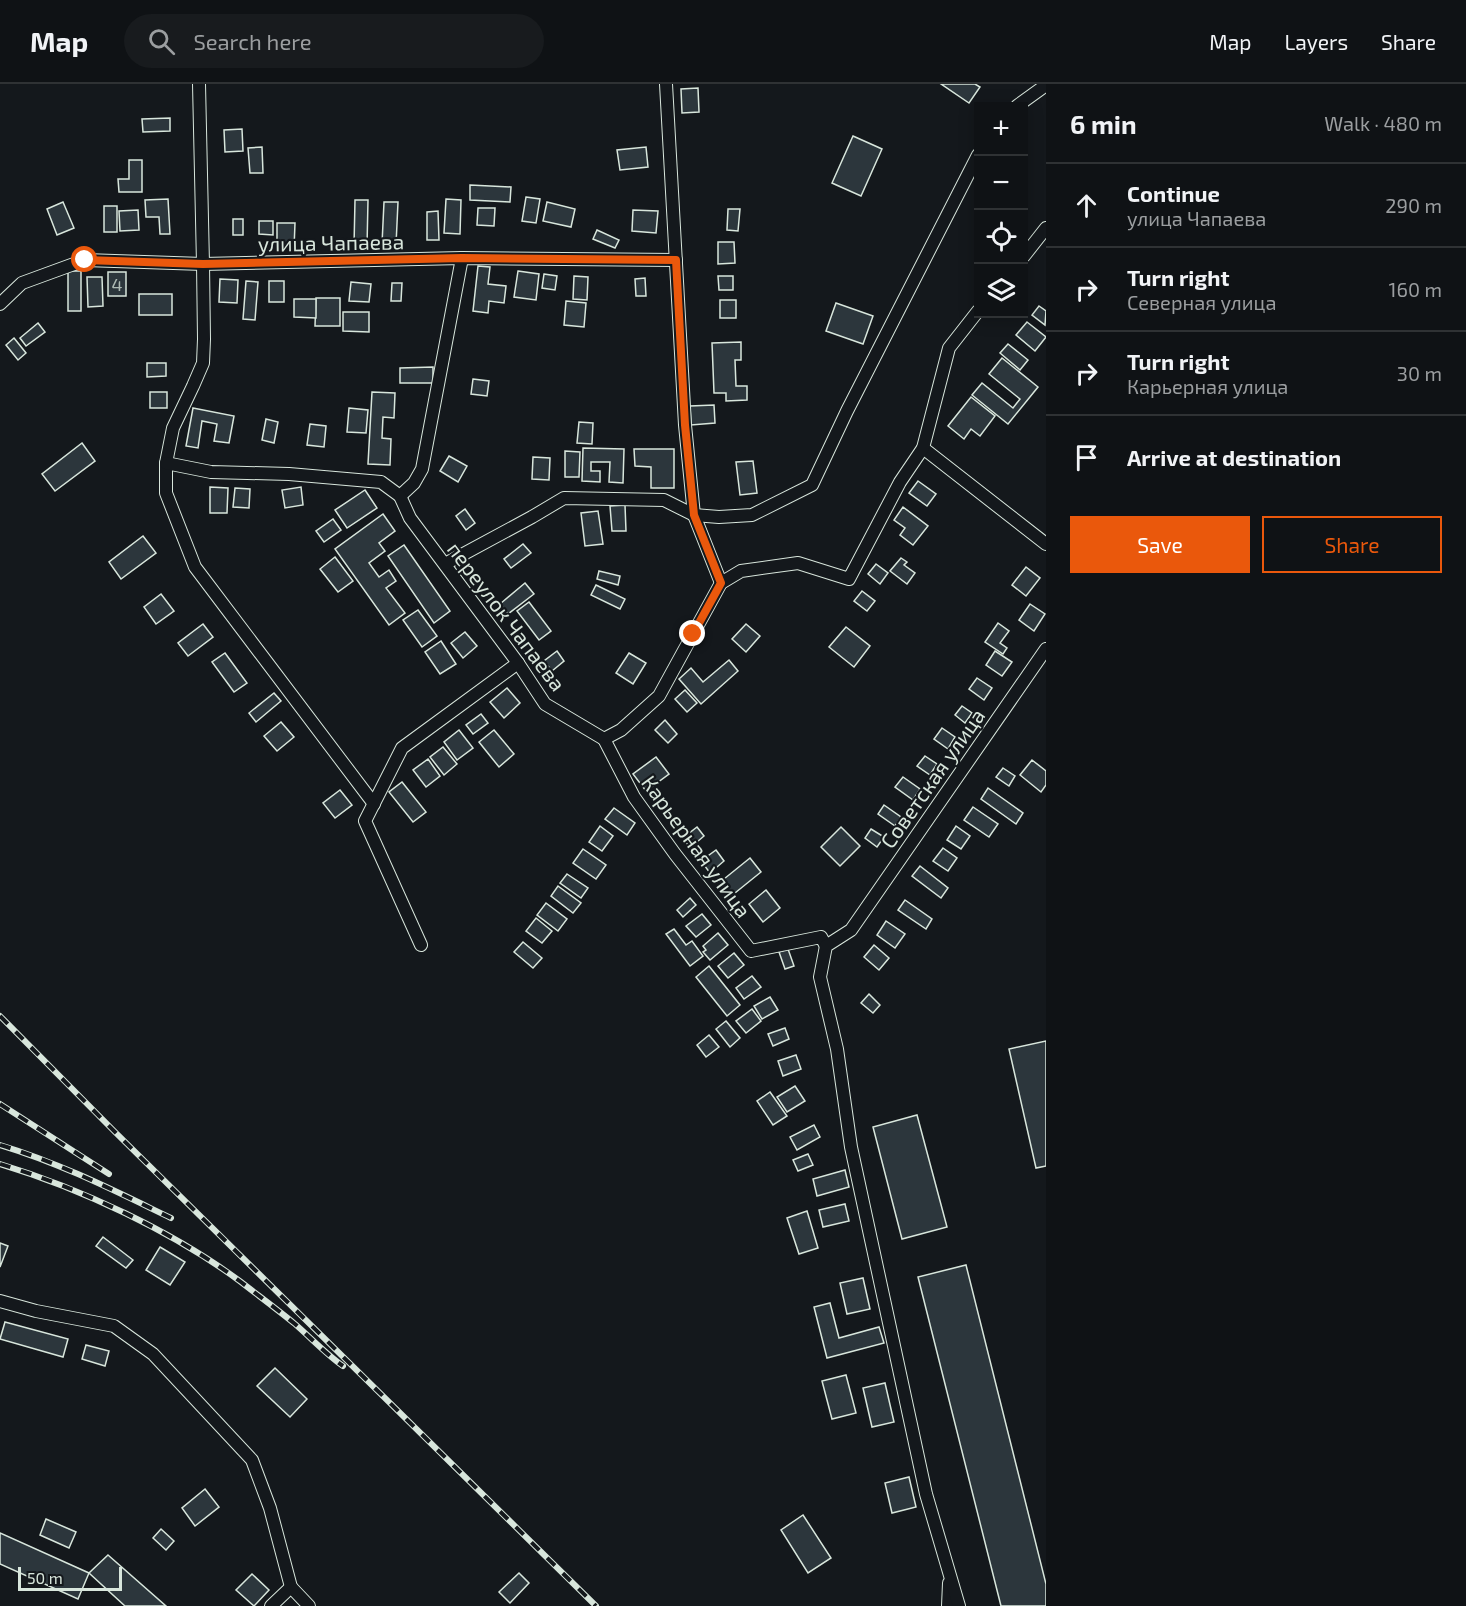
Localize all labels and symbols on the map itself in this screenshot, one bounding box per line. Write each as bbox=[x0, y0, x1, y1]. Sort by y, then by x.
street label: улица Чапаева bbox=[258, 228, 404, 257]
route start bbox=[71, 246, 97, 272]
house number: 4 bbox=[111, 273, 123, 295]
street label: переулок Чапаева bbox=[442, 537, 571, 696]
route end bbox=[679, 620, 705, 646]
street label: Советская улица bbox=[875, 704, 990, 853]
street label: Карьерная улица bbox=[636, 770, 757, 922]
scale bar bbox=[18, 1564, 122, 1592]

